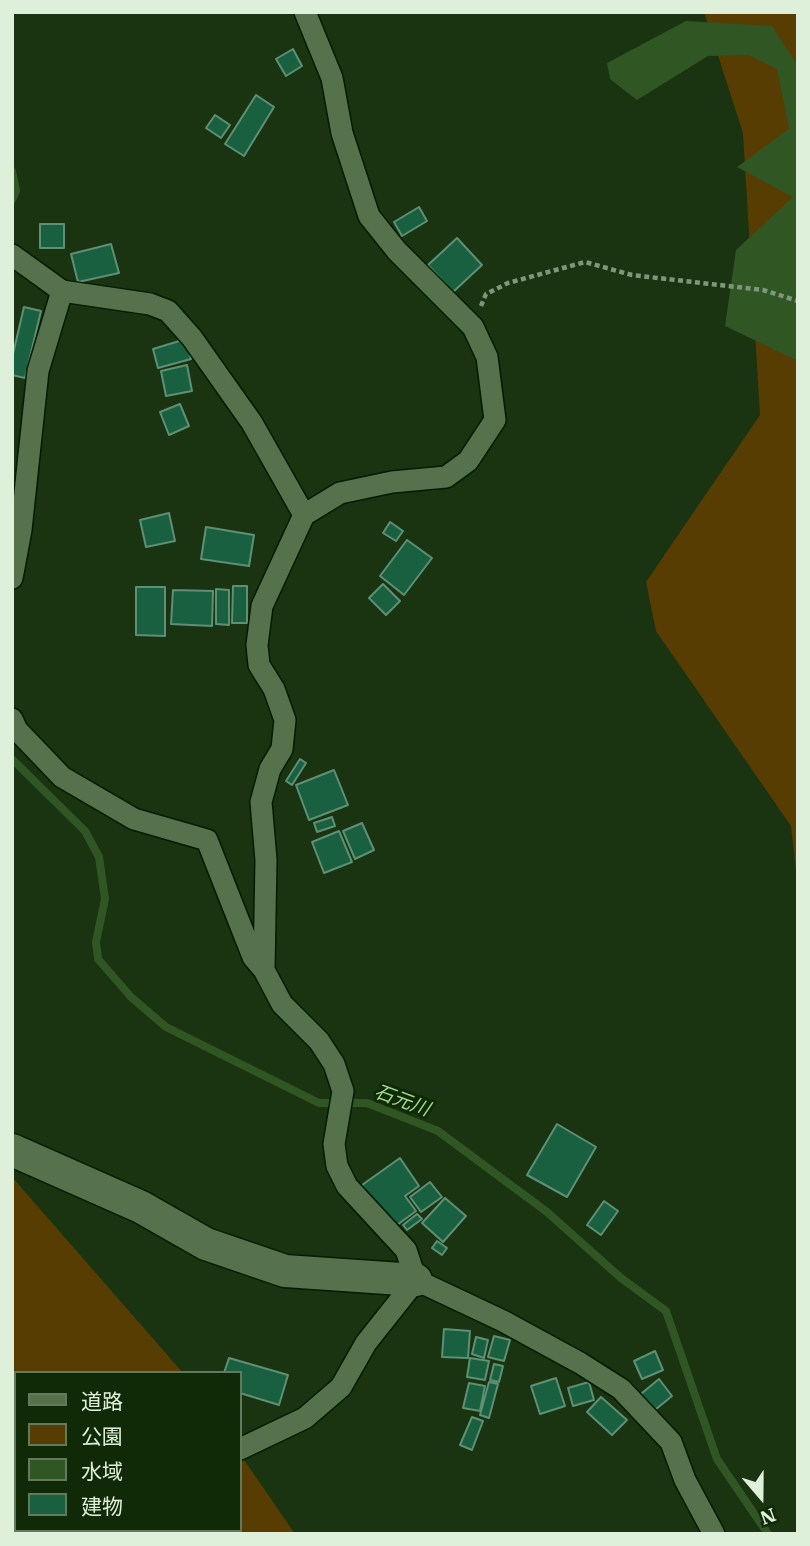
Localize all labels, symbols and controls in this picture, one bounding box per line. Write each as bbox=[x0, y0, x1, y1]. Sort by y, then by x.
water label: 石元川 bbox=[371, 1081, 433, 1121]
legend bbox=[14, 1371, 242, 1532]
text: 道路 bbox=[81, 1387, 123, 1415]
text: 公園 bbox=[81, 1422, 123, 1450]
text: 水域 bbox=[81, 1457, 123, 1485]
north arrow bbox=[726, 1462, 796, 1532]
text: 建物 bbox=[81, 1492, 123, 1520]
text: N bbox=[757, 1503, 779, 1531]

